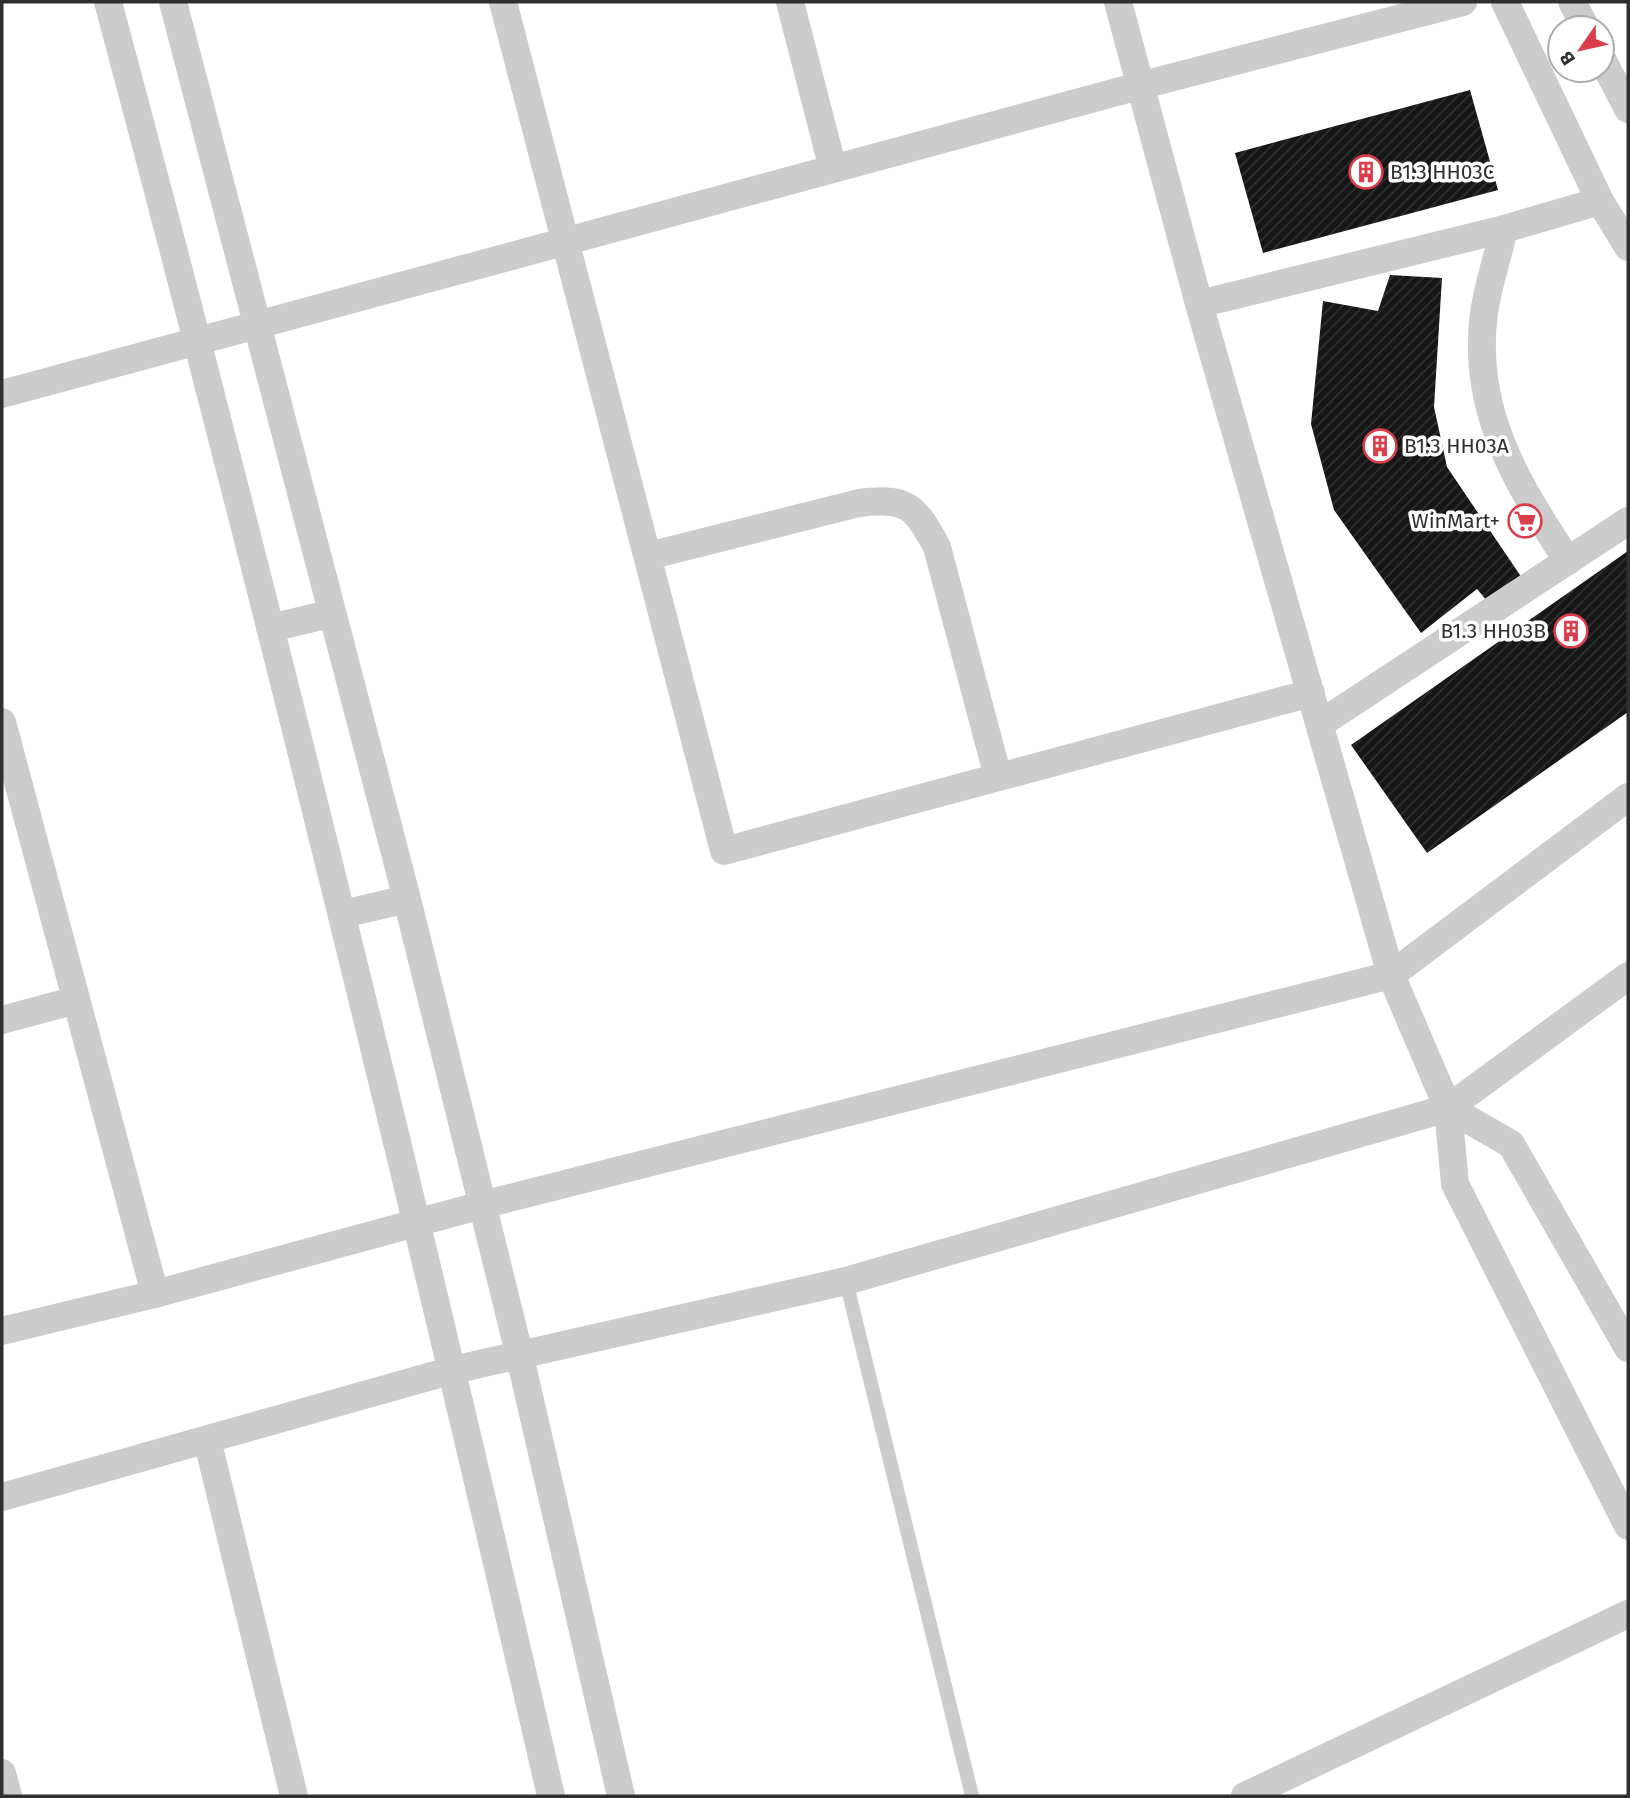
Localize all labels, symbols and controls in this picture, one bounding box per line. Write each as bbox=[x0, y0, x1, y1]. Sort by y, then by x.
north arrow bbox=[1546, 14, 1616, 84]
text: B bbox=[1554, 47, 1580, 70]
building icon: B1.3 HH03C bbox=[1347, 153, 1385, 191]
place label: B1.3 HH03C bbox=[1390, 159, 1495, 185]
building icon: B1.3 HH03A bbox=[1361, 427, 1399, 465]
place label: B1.3 HH03A bbox=[1404, 433, 1509, 459]
supermarket icon: WinMart+ bbox=[1506, 502, 1544, 540]
place label: WinMart+ bbox=[1411, 508, 1500, 534]
building icon: B1.3 HH03B bbox=[1552, 612, 1590, 650]
place label: B1.3 HH03B bbox=[1440, 618, 1546, 644]

